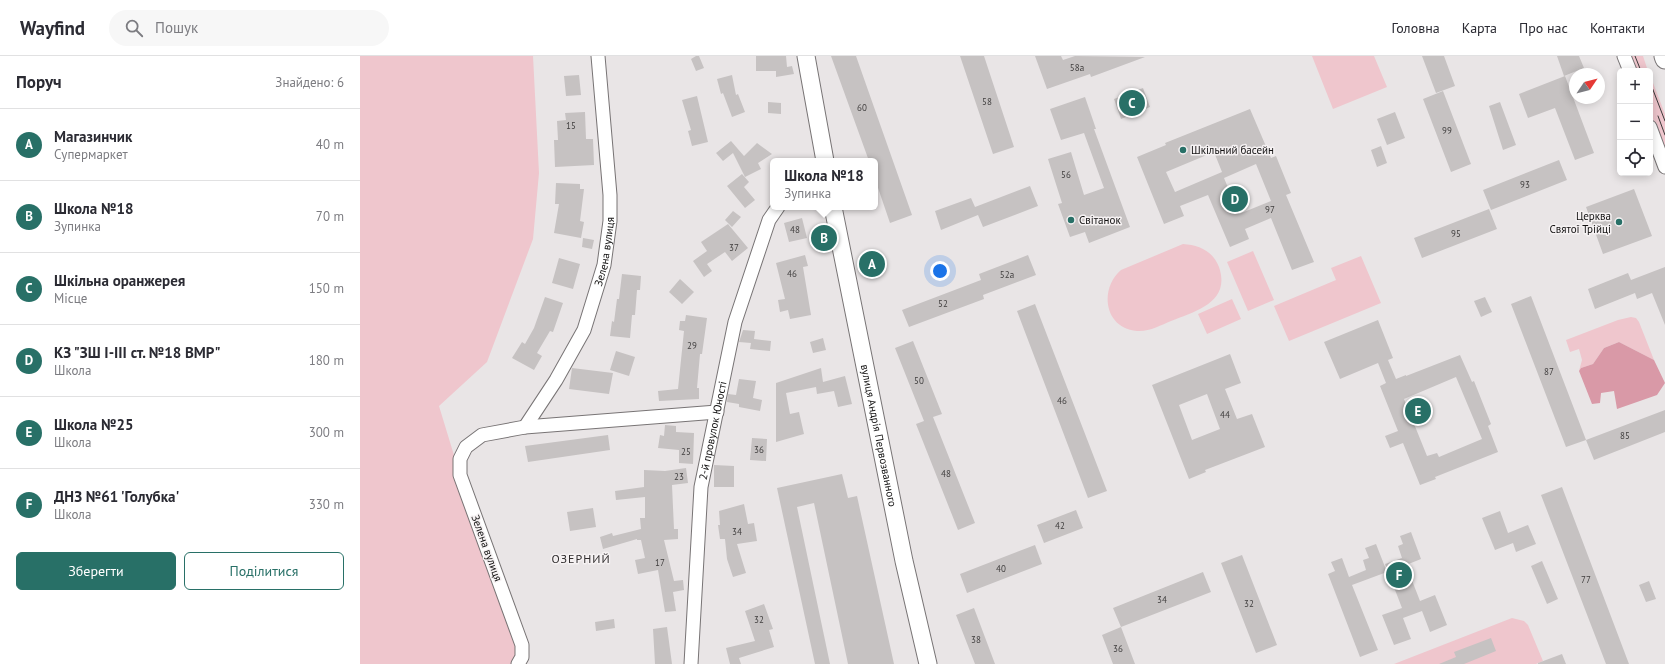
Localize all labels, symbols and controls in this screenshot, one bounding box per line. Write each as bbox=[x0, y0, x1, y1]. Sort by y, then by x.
search box bbox=[109, 10, 389, 46]
text: Wayfind bbox=[20, 16, 85, 40]
icon: search bbox=[123, 17, 145, 39]
text: Пошук bbox=[155, 18, 198, 37]
text: Головна bbox=[1392, 19, 1440, 37]
text: Карта bbox=[1462, 19, 1497, 37]
text: Про нас bbox=[1519, 19, 1568, 37]
text: Контакти bbox=[1590, 19, 1645, 37]
house number: 58а bbox=[1070, 62, 1084, 73]
north arrow bbox=[1569, 68, 1605, 104]
map controls bbox=[1617, 68, 1653, 176]
button: + bbox=[1617, 68, 1653, 104]
text: Поруч bbox=[16, 71, 62, 93]
text: Знайдено: 6 bbox=[275, 74, 344, 91]
pin: C bbox=[1119, 88, 1145, 118]
house number: 58 bbox=[982, 96, 992, 107]
house number: 60 bbox=[857, 102, 867, 113]
button: − bbox=[1617, 104, 1653, 140]
house number: 15 bbox=[566, 120, 576, 131]
house number: 99 bbox=[1442, 125, 1452, 136]
text: Магазинчик bbox=[54, 127, 132, 146]
text: A bbox=[25, 136, 33, 153]
text: 40 m bbox=[316, 136, 344, 153]
button: locate bbox=[1617, 140, 1653, 176]
place label: Шкільний басейн bbox=[1191, 143, 1274, 157]
marker: Шкільний басейн bbox=[1178, 145, 1188, 155]
text: Супермаркет bbox=[54, 146, 128, 163]
popup bbox=[770, 158, 878, 210]
text: Школа №18 bbox=[784, 166, 864, 185]
house number: 56 bbox=[1061, 169, 1071, 180]
house number: 93 bbox=[1520, 179, 1530, 190]
pin: D bbox=[1222, 184, 1248, 214]
text: Зупинка bbox=[784, 185, 831, 202]
text: Школа №18 bbox=[54, 199, 134, 218]
house number: 97 bbox=[1265, 204, 1275, 215]
text: B bbox=[25, 208, 33, 225]
text: 70 m bbox=[316, 208, 344, 225]
place label: Церква Святої Трійці bbox=[1549, 209, 1611, 236]
place label: Світанок bbox=[1079, 213, 1121, 227]
marker: Світанок bbox=[1066, 215, 1076, 225]
street label: Зелена вулиця bbox=[591, 217, 617, 288]
marker: Церква Святої Трійці bbox=[1614, 217, 1624, 227]
text: Зупинка bbox=[54, 218, 101, 235]
pin: B bbox=[811, 223, 837, 253]
house number: 48 bbox=[790, 224, 800, 235]
house number: 95 bbox=[1451, 228, 1461, 239]
house number: 37 bbox=[729, 242, 739, 253]
pin: A bbox=[859, 249, 885, 279]
your location bbox=[930, 261, 950, 281]
house number: 46 bbox=[787, 268, 797, 279]
house number: 52а bbox=[1000, 269, 1014, 280]
text: Шкільна оранжерея bbox=[54, 271, 185, 290]
text: C bbox=[25, 280, 33, 297]
text: 150 m bbox=[309, 280, 344, 297]
text: Місце bbox=[54, 290, 87, 307]
house number: 52 bbox=[938, 298, 948, 309]
house number: 29 bbox=[687, 340, 697, 351]
text: КЗ "ЗШ І-ІІІ ст. №18 ВМР" bbox=[54, 343, 220, 362]
text: D bbox=[25, 352, 33, 369]
text: 180 m bbox=[309, 352, 344, 369]
text: Школа bbox=[54, 362, 91, 379]
street label: вулиця Андрія Первозванного bbox=[858, 363, 900, 508]
house number: 87 bbox=[1544, 366, 1554, 377]
house number: 50 bbox=[914, 375, 924, 386]
street label: 2-й провулок Юності bbox=[696, 380, 730, 481]
house number: 46 bbox=[1057, 395, 1067, 406]
pin: E bbox=[1405, 396, 1431, 426]
house number: 44 bbox=[1220, 409, 1230, 420]
text: Школа №25 bbox=[54, 415, 134, 434]
text: E bbox=[26, 424, 32, 441]
text: 300 m bbox=[309, 424, 344, 441]
house number: 85 bbox=[1620, 430, 1630, 441]
text: Школа bbox=[54, 434, 91, 451]
house number: 36 bbox=[754, 444, 764, 455]
house number: 25 bbox=[681, 446, 691, 457]
house number: 48 bbox=[941, 468, 951, 479]
house number: 23 bbox=[674, 471, 684, 482]
text: ДНЗ №61 'Голубка' bbox=[54, 487, 179, 506]
text: F bbox=[26, 496, 32, 513]
text: 330 m bbox=[309, 496, 344, 513]
text: Школа bbox=[54, 506, 91, 523]
street label: Зелена вулиця bbox=[468, 513, 506, 583]
house number: 42 bbox=[1055, 520, 1065, 531]
house number: 34 bbox=[732, 526, 742, 537]
district label: ОЗЕРНИЙ bbox=[551, 551, 611, 566]
button: Зберегти bbox=[16, 552, 176, 590]
button: Поділитися bbox=[184, 552, 344, 590]
house number: 17 bbox=[655, 557, 665, 568]
pin: F bbox=[1386, 560, 1412, 590]
house number: 40 bbox=[996, 563, 1006, 574]
house number: 77 bbox=[1581, 574, 1591, 585]
house number: 34 bbox=[1157, 594, 1167, 605]
house number: 32 bbox=[1244, 598, 1254, 609]
house number: 32 bbox=[754, 614, 764, 625]
house number: 38 bbox=[971, 634, 981, 645]
house number: 36 bbox=[1113, 643, 1123, 654]

